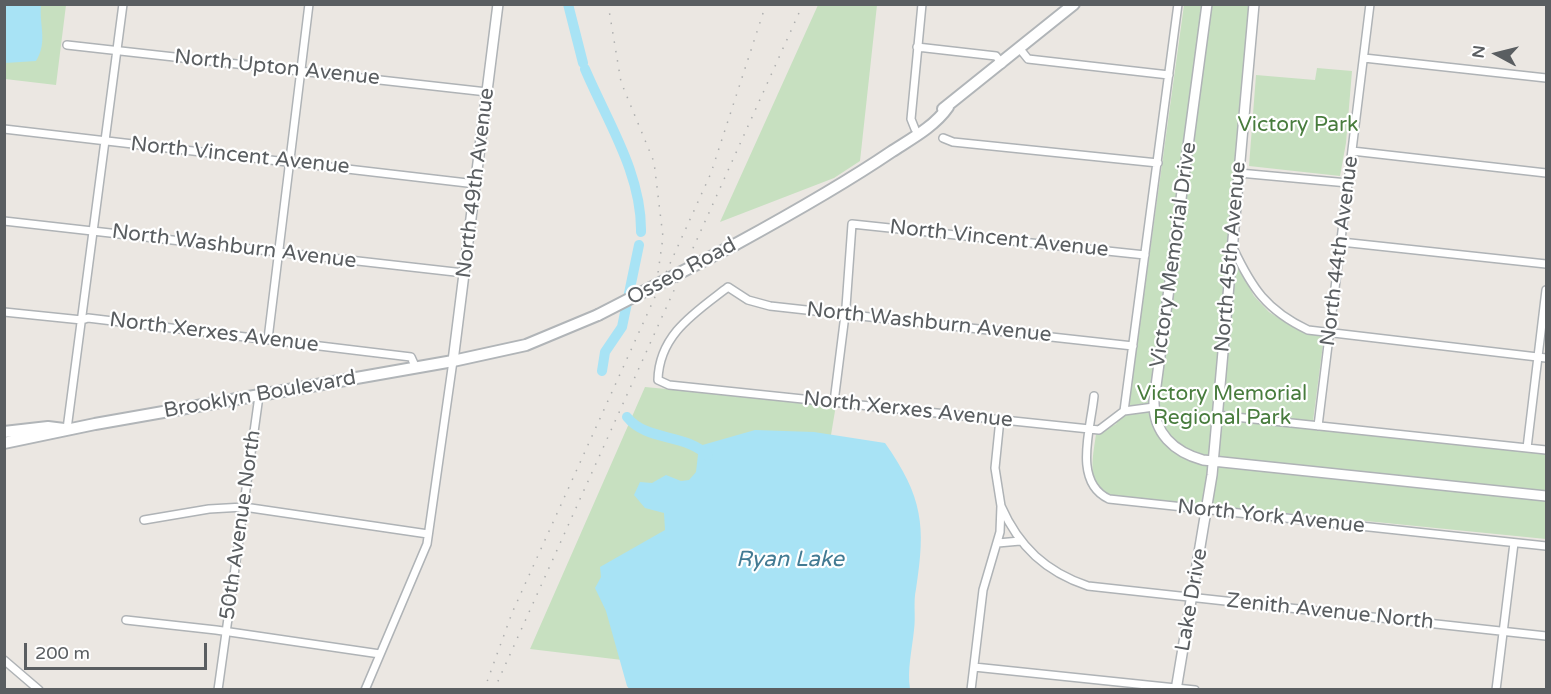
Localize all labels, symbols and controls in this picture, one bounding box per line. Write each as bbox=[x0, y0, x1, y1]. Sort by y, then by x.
north arrow bbox=[1467, 24, 1527, 84]
text: N bbox=[1468, 44, 1490, 59]
street label: North Upton Avenue bbox=[173, 45, 381, 91]
street label: North 49th Avenue bbox=[452, 86, 500, 280]
park label: Victory Park bbox=[1237, 112, 1359, 138]
street label: North Vincent Avenue bbox=[129, 132, 351, 180]
street label: Victory Memorial Drive bbox=[1146, 141, 1202, 369]
street label: North 44th Avenue bbox=[1316, 154, 1364, 348]
street label: North 45th Avenue bbox=[1210, 161, 1252, 353]
street label: North Vincent Avenue bbox=[888, 215, 1110, 263]
street label: North Washburn Avenue bbox=[110, 219, 358, 275]
street label: Osseo Road bbox=[623, 233, 741, 311]
street label: North Washburn Avenue bbox=[805, 298, 1053, 348]
street label: North Xerxes Avenue bbox=[108, 308, 320, 358]
street label: Brooklyn Boulevard bbox=[162, 366, 358, 424]
park label: Victory Memorial Regional Park bbox=[1137, 381, 1307, 431]
street label: North Xerxes Avenue bbox=[802, 386, 1014, 434]
street label: 50th Avenue North bbox=[215, 428, 267, 622]
street label: North York Avenue bbox=[1176, 495, 1366, 539]
street label: Lake Drive bbox=[1171, 546, 1213, 654]
water label: Ryan Lake bbox=[736, 547, 844, 573]
street label: Zenith Avenue North bbox=[1225, 589, 1435, 635]
scale bar bbox=[27, 631, 210, 669]
text: 200 m bbox=[35, 642, 90, 664]

